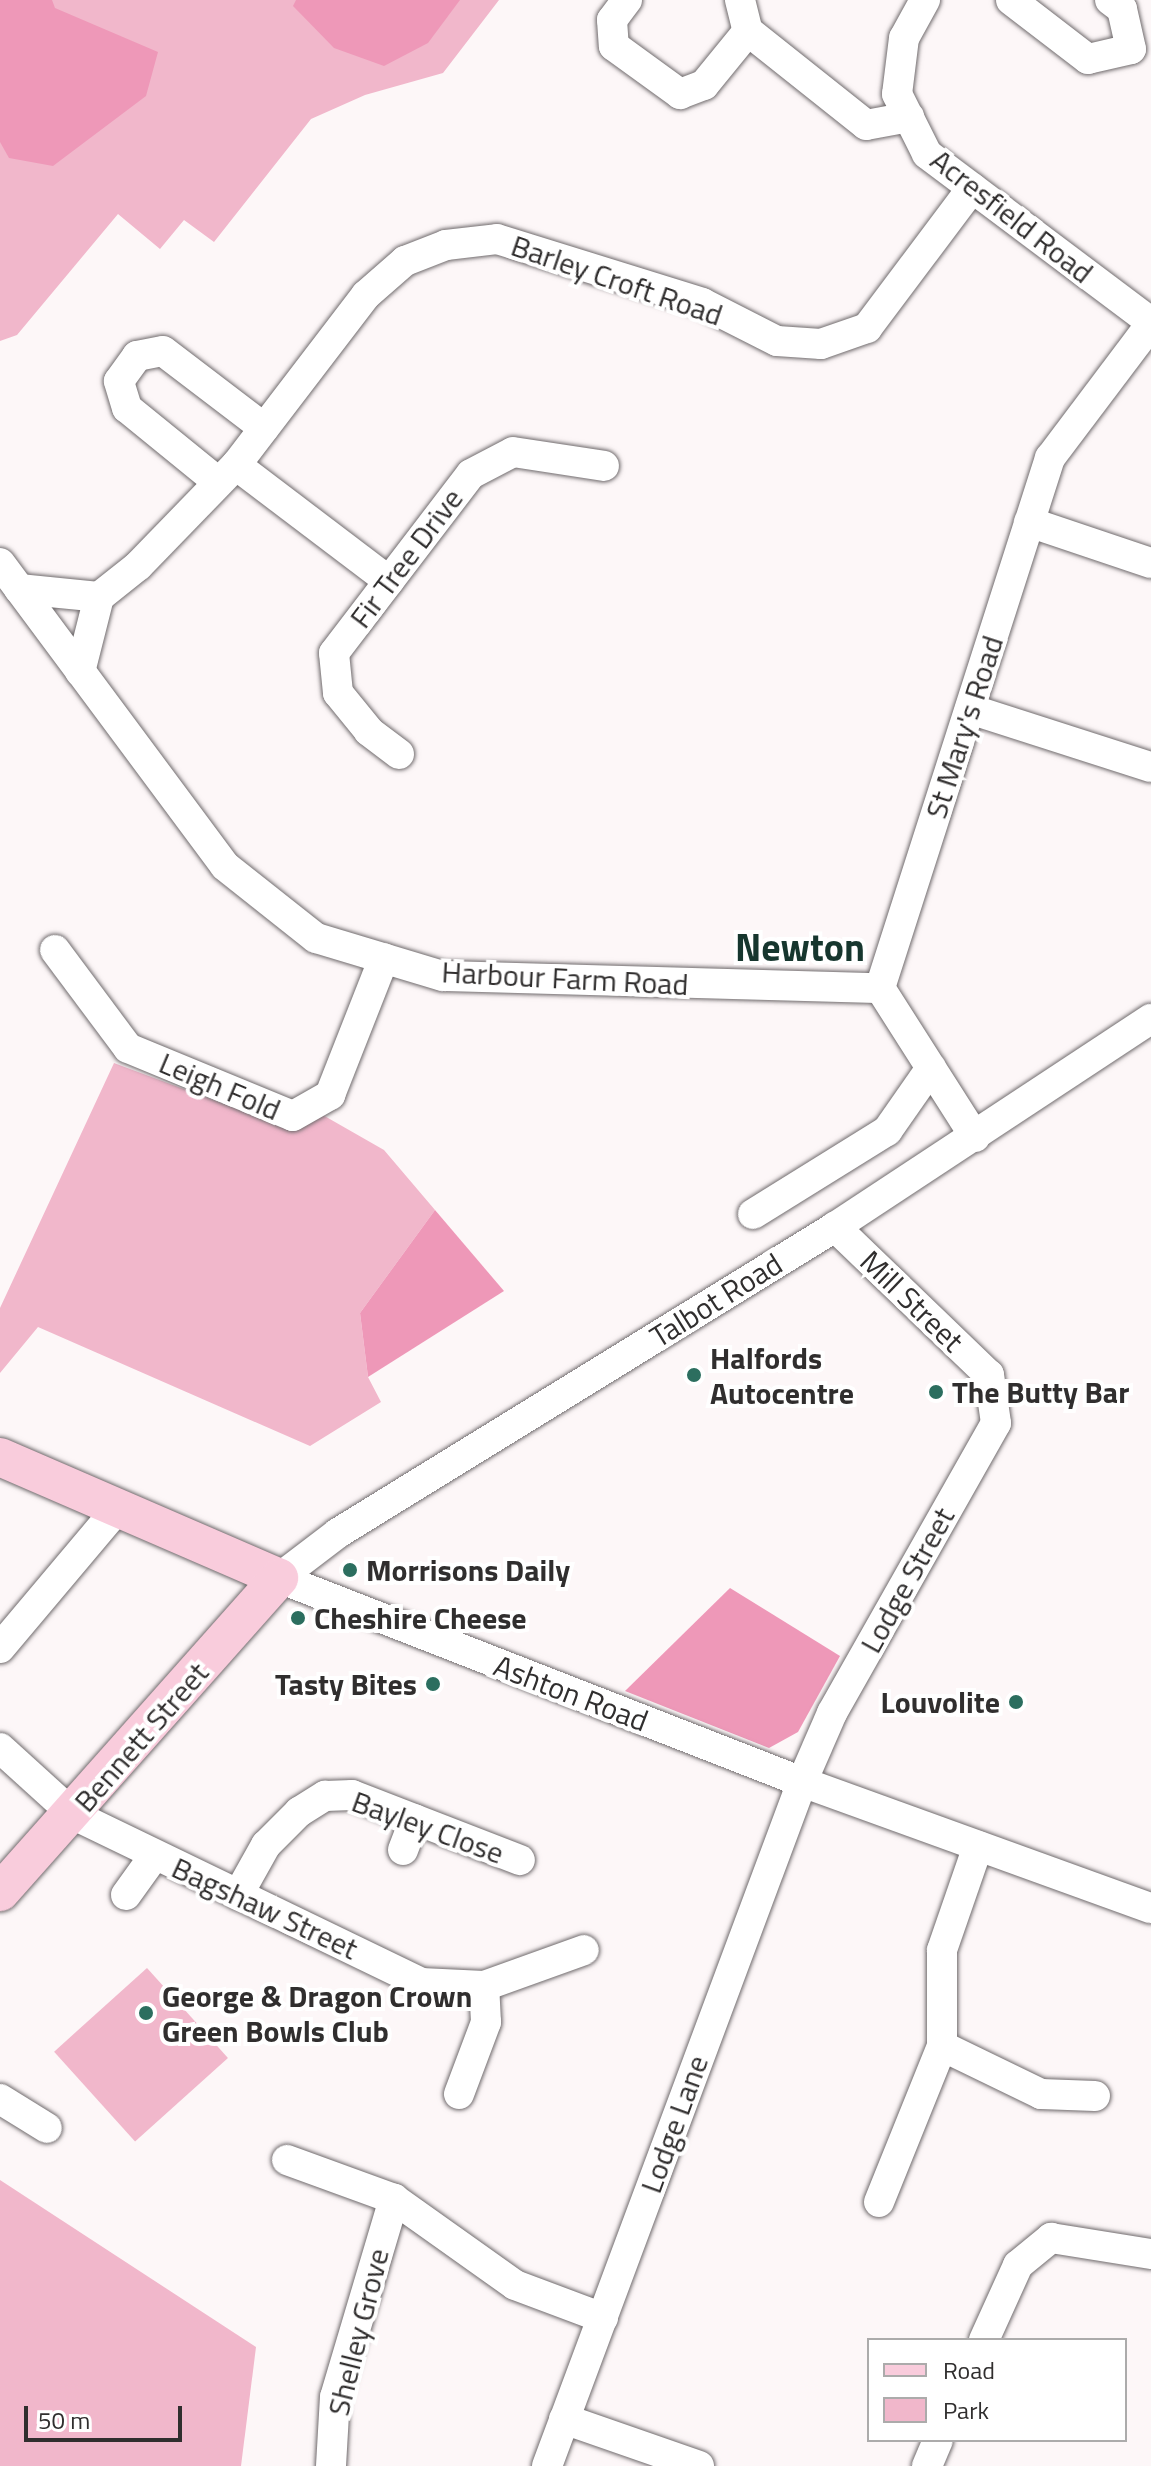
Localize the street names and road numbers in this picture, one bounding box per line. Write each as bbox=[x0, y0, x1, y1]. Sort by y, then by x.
street label: Acresfield Road bbox=[924, 141, 1100, 291]
street label: Barley Croft Road bbox=[507, 227, 727, 333]
street label: Fir Tree Drive bbox=[342, 481, 470, 635]
street label: St Mary's Road bbox=[918, 631, 1010, 823]
street label: Harbour Farm Road bbox=[441, 954, 689, 1002]
street label: Leigh Fold bbox=[154, 1044, 286, 1128]
street label: Mill Street bbox=[853, 1243, 971, 1359]
street label: Talbot Road bbox=[643, 1245, 789, 1355]
street label: Lodge Street bbox=[852, 1501, 962, 1659]
street label: Ashton Road bbox=[489, 1647, 653, 1739]
street label: Bennett Street bbox=[66, 1655, 216, 1819]
street label: Bayley Close bbox=[347, 1783, 509, 1871]
street label: Bagshaw Street bbox=[166, 1849, 364, 1967]
street label: Lodge Lane bbox=[633, 2050, 715, 2198]
street label: Shelley Grove bbox=[320, 2245, 396, 2419]

